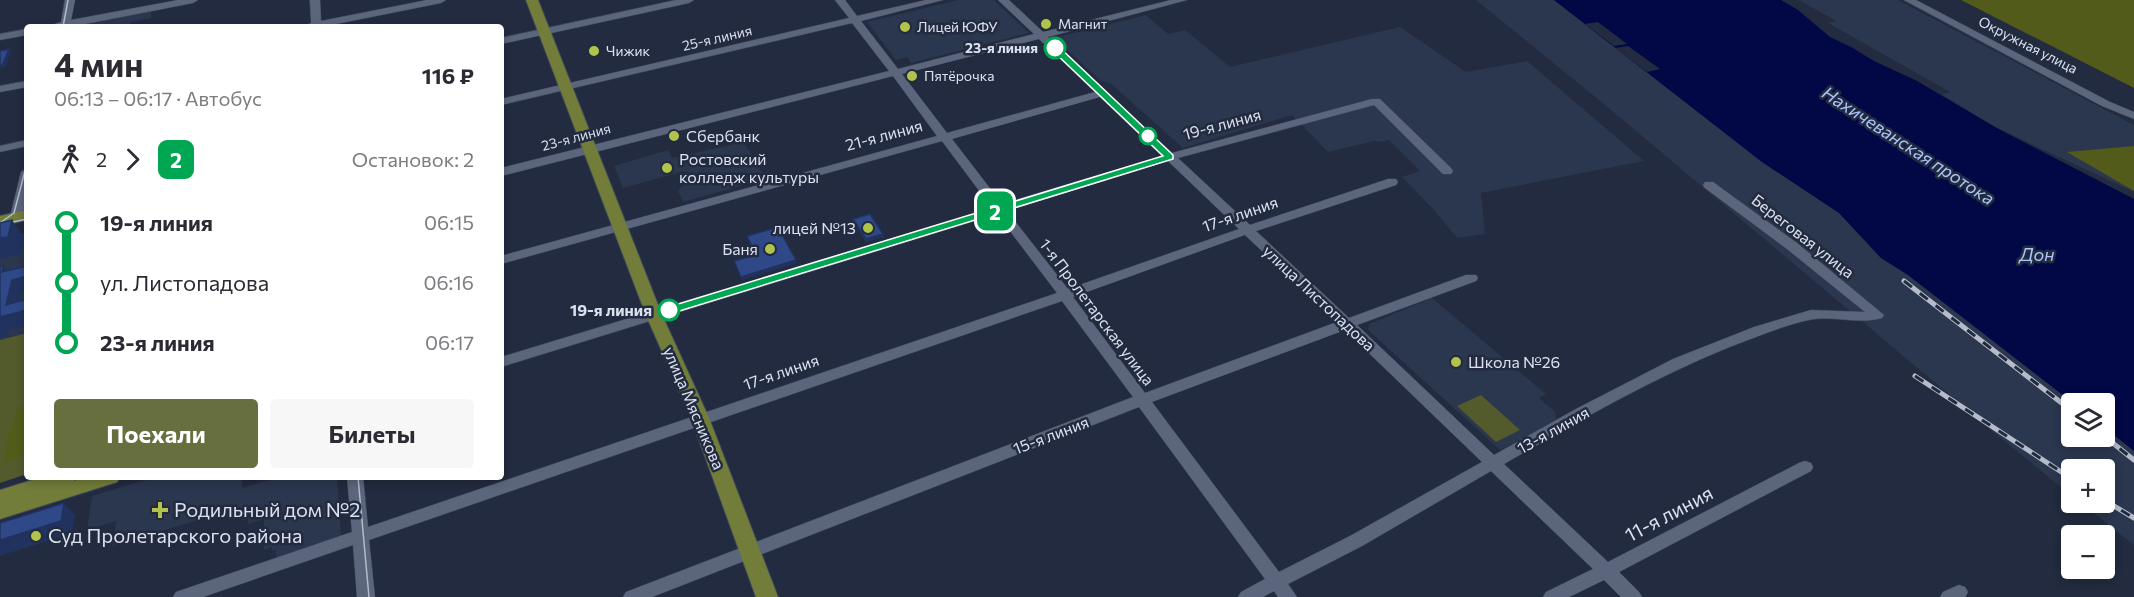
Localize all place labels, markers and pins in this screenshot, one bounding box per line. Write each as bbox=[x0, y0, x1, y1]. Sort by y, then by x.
place label: Магнит bbox=[1058, 15, 1108, 32]
marker: Магнит bbox=[1039, 17, 1053, 31]
place label: Лицей ЮФУ bbox=[917, 18, 998, 35]
marker: Лицей ЮФУ bbox=[898, 20, 912, 34]
marker: 23-я линия bbox=[1044, 37, 1066, 59]
place label: 23-я линия bbox=[965, 39, 1038, 56]
place label: Чижик bbox=[606, 42, 651, 59]
marker: Чижик bbox=[587, 44, 601, 58]
place label: Пятёрочка bbox=[924, 67, 994, 84]
marker: Пятёрочка bbox=[905, 69, 919, 83]
place label: Сбербанк bbox=[686, 126, 761, 145]
unlabelled marker bbox=[1139, 127, 1157, 145]
marker: Сбербанк bbox=[667, 129, 681, 143]
place label: Ростовский колледж культуры bbox=[679, 149, 819, 186]
marker: Ростовский колледж культуры bbox=[660, 161, 674, 175]
place label: лицей №13 bbox=[773, 218, 856, 237]
marker: лицей №13 bbox=[861, 221, 875, 235]
place label: Баня bbox=[722, 239, 758, 258]
marker: Баня bbox=[763, 242, 777, 256]
marker: 19-я линия bbox=[658, 299, 680, 321]
place label: 19-я линия bbox=[570, 300, 652, 319]
place label: Школа №26 bbox=[1468, 352, 1560, 371]
marker: Школа №26 bbox=[1449, 355, 1463, 369]
place label: Родильный дом №2 bbox=[174, 497, 360, 521]
marker: Родильный дом №2 bbox=[151, 501, 169, 519]
place label: Суд Пролетарского района bbox=[48, 523, 302, 547]
marker: Суд Пролетарского района bbox=[29, 529, 43, 543]

